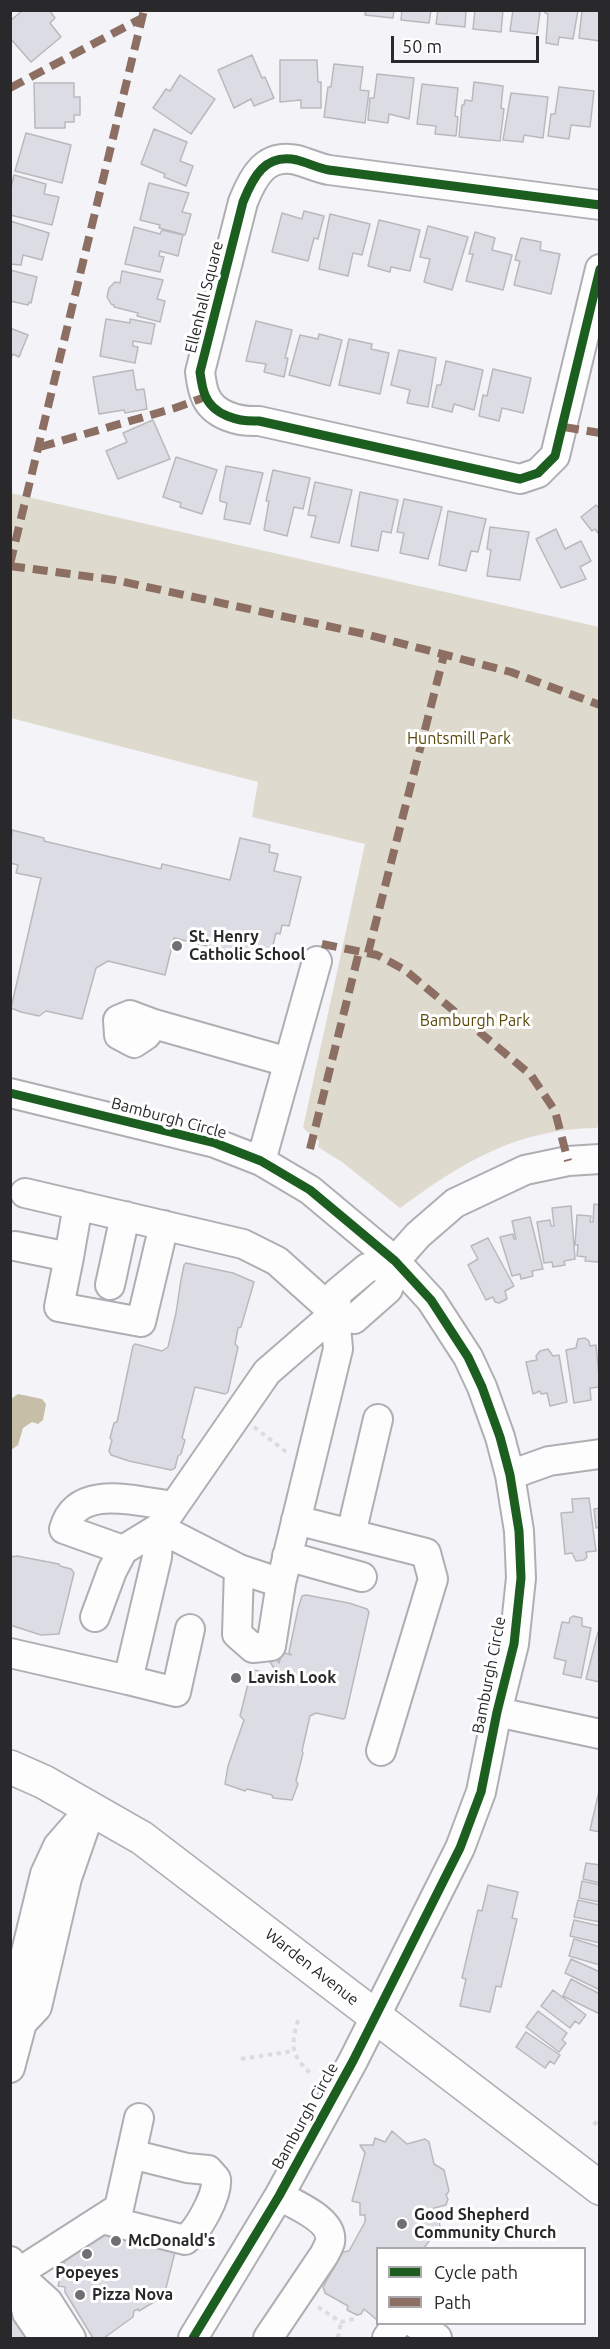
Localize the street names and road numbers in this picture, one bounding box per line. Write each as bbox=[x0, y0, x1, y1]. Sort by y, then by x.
street label: Ellenhall Square bbox=[181, 239, 227, 355]
street label: Bamburgh Circle bbox=[109, 1093, 229, 1143]
street label: Bamburgh Circle bbox=[468, 1615, 510, 1735]
street label: Warden Avenue bbox=[261, 1924, 363, 2010]
street label: Bamburgh Circle bbox=[268, 2059, 342, 2173]

